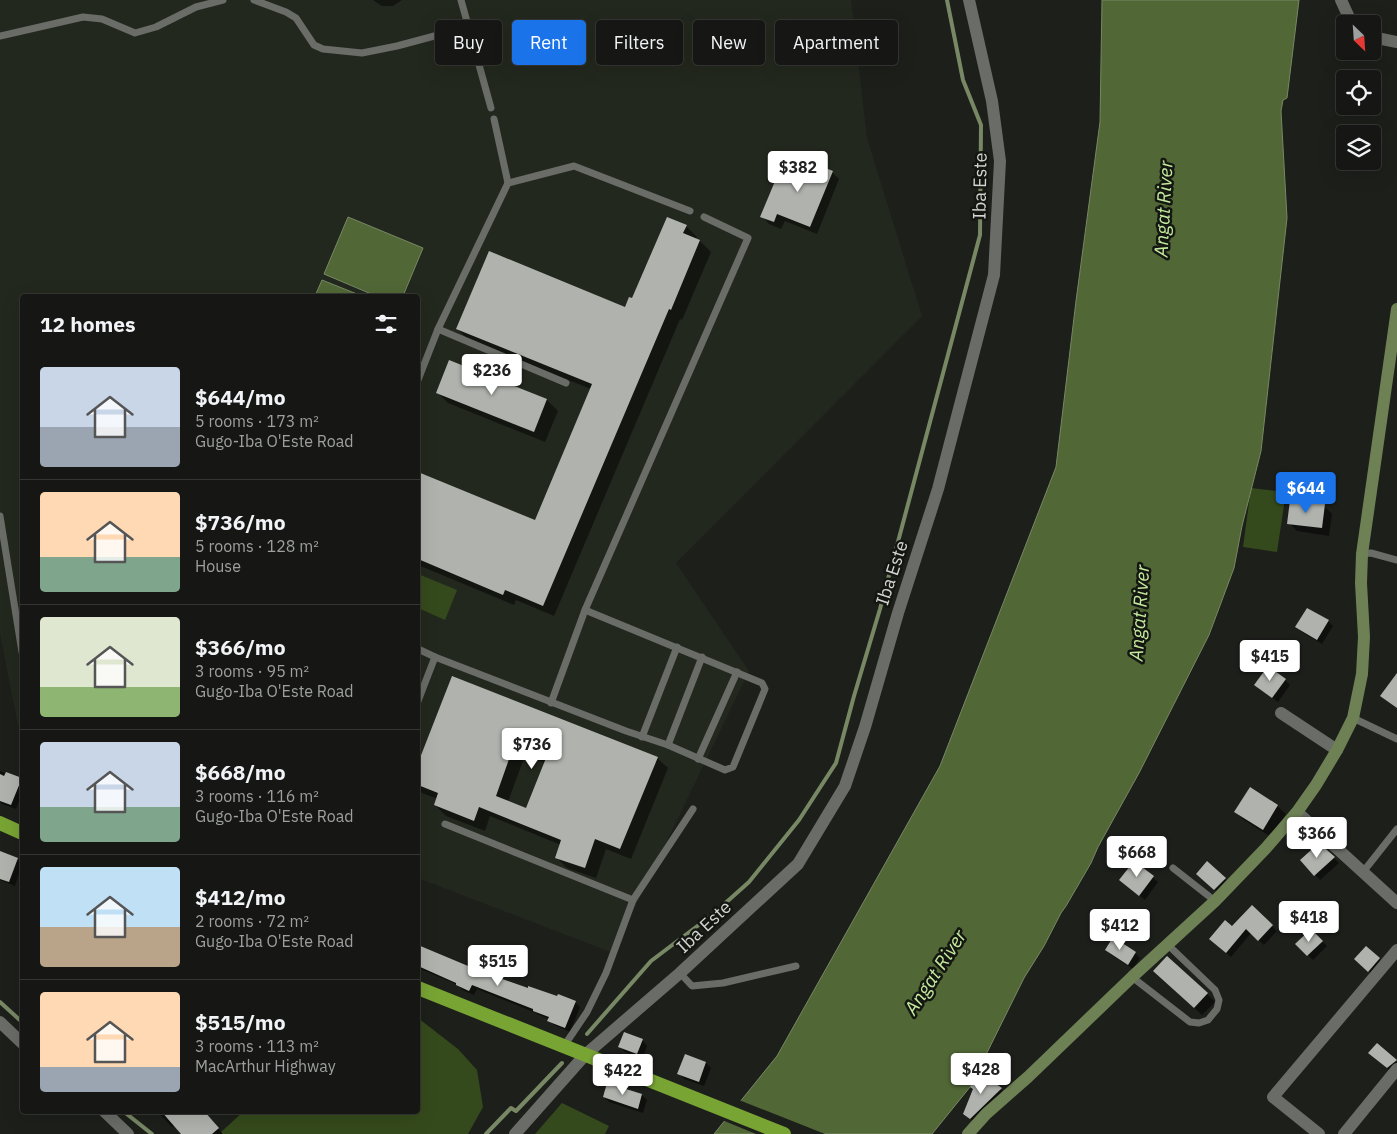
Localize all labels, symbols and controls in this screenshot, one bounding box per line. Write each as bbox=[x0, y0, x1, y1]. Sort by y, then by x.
north arrow bbox=[1336, 15, 1381, 60]
map controls bbox=[1336, 15, 1381, 170]
chip: Buy bbox=[435, 20, 502, 65]
chip: Rent bbox=[512, 20, 586, 65]
chip: Filters bbox=[596, 20, 683, 65]
chip: New bbox=[693, 20, 765, 65]
chip: Apartment bbox=[775, 20, 898, 65]
button: locate bbox=[1336, 70, 1381, 115]
button: layers bbox=[1336, 125, 1381, 170]
pin: $382 bbox=[768, 150, 828, 193]
street label: Iba Este bbox=[967, 152, 992, 220]
text: $382 bbox=[779, 157, 817, 177]
water label: Angat River bbox=[1148, 159, 1178, 259]
text: 12 homes bbox=[40, 310, 136, 338]
icon: filters bbox=[372, 310, 400, 338]
pin: $236 bbox=[462, 354, 522, 396]
text: $236 bbox=[473, 360, 511, 380]
text: $644/mo bbox=[195, 383, 286, 411]
icon: home bbox=[80, 387, 140, 447]
text: 5 rooms · 173 m² bbox=[195, 411, 319, 431]
text: Gugo-Iba O'Este Road bbox=[195, 431, 354, 451]
pin: $644 bbox=[1276, 472, 1336, 514]
text: $644 bbox=[1287, 478, 1325, 498]
text: $736/mo bbox=[195, 508, 286, 536]
icon: home bbox=[80, 512, 140, 572]
text: 5 rooms · 128 m² bbox=[195, 536, 319, 556]
street label: Iba Este bbox=[870, 537, 913, 608]
text: House bbox=[195, 556, 241, 576]
water label: Angat River bbox=[1124, 563, 1154, 663]
text: $366/mo bbox=[195, 633, 286, 661]
icon: home bbox=[80, 637, 140, 697]
pin: $415 bbox=[1240, 640, 1300, 682]
text: $415 bbox=[1251, 646, 1289, 666]
text: 3 rooms · 95 m² bbox=[195, 661, 309, 681]
text: Gugo-Iba O'Este Road bbox=[195, 681, 354, 701]
pin: $736 bbox=[502, 728, 562, 770]
text: $736 bbox=[513, 734, 551, 754]
text: $668/mo bbox=[195, 758, 286, 786]
icon: home bbox=[80, 762, 140, 822]
text: 3 rooms · 116 m² bbox=[195, 786, 319, 806]
text: Gugo-Iba O'Este Road bbox=[195, 806, 354, 826]
pin: $366 bbox=[1287, 816, 1347, 859]
text: $366 bbox=[1298, 823, 1336, 843]
pin: $668 bbox=[1107, 836, 1167, 878]
text: $668 bbox=[1118, 842, 1156, 862]
text: $412/mo bbox=[195, 883, 286, 911]
icon: home bbox=[80, 887, 140, 947]
street label: Iba Este bbox=[671, 895, 736, 958]
pin: $418 bbox=[1279, 900, 1339, 943]
text: $418 bbox=[1290, 907, 1328, 927]
pin: $412 bbox=[1090, 908, 1150, 951]
text: 2 rooms · 72 m² bbox=[195, 911, 309, 931]
text: $412 bbox=[1101, 915, 1139, 935]
water label: Angat River bbox=[898, 924, 972, 1020]
text: Gugo-Iba O'Este Road bbox=[195, 931, 354, 951]
pin: $515 bbox=[468, 944, 528, 987]
text: $515 bbox=[479, 951, 517, 971]
text: $515/mo bbox=[195, 1008, 286, 1036]
icon: home bbox=[80, 1012, 140, 1072]
text: 3 rooms · 113 m² bbox=[195, 1036, 319, 1056]
pin: $428 bbox=[951, 1052, 1011, 1095]
pin: $422 bbox=[593, 1054, 653, 1096]
text: MacArthur Highway bbox=[195, 1056, 336, 1076]
text: $428 bbox=[962, 1059, 1000, 1079]
text: $422 bbox=[604, 1060, 642, 1080]

